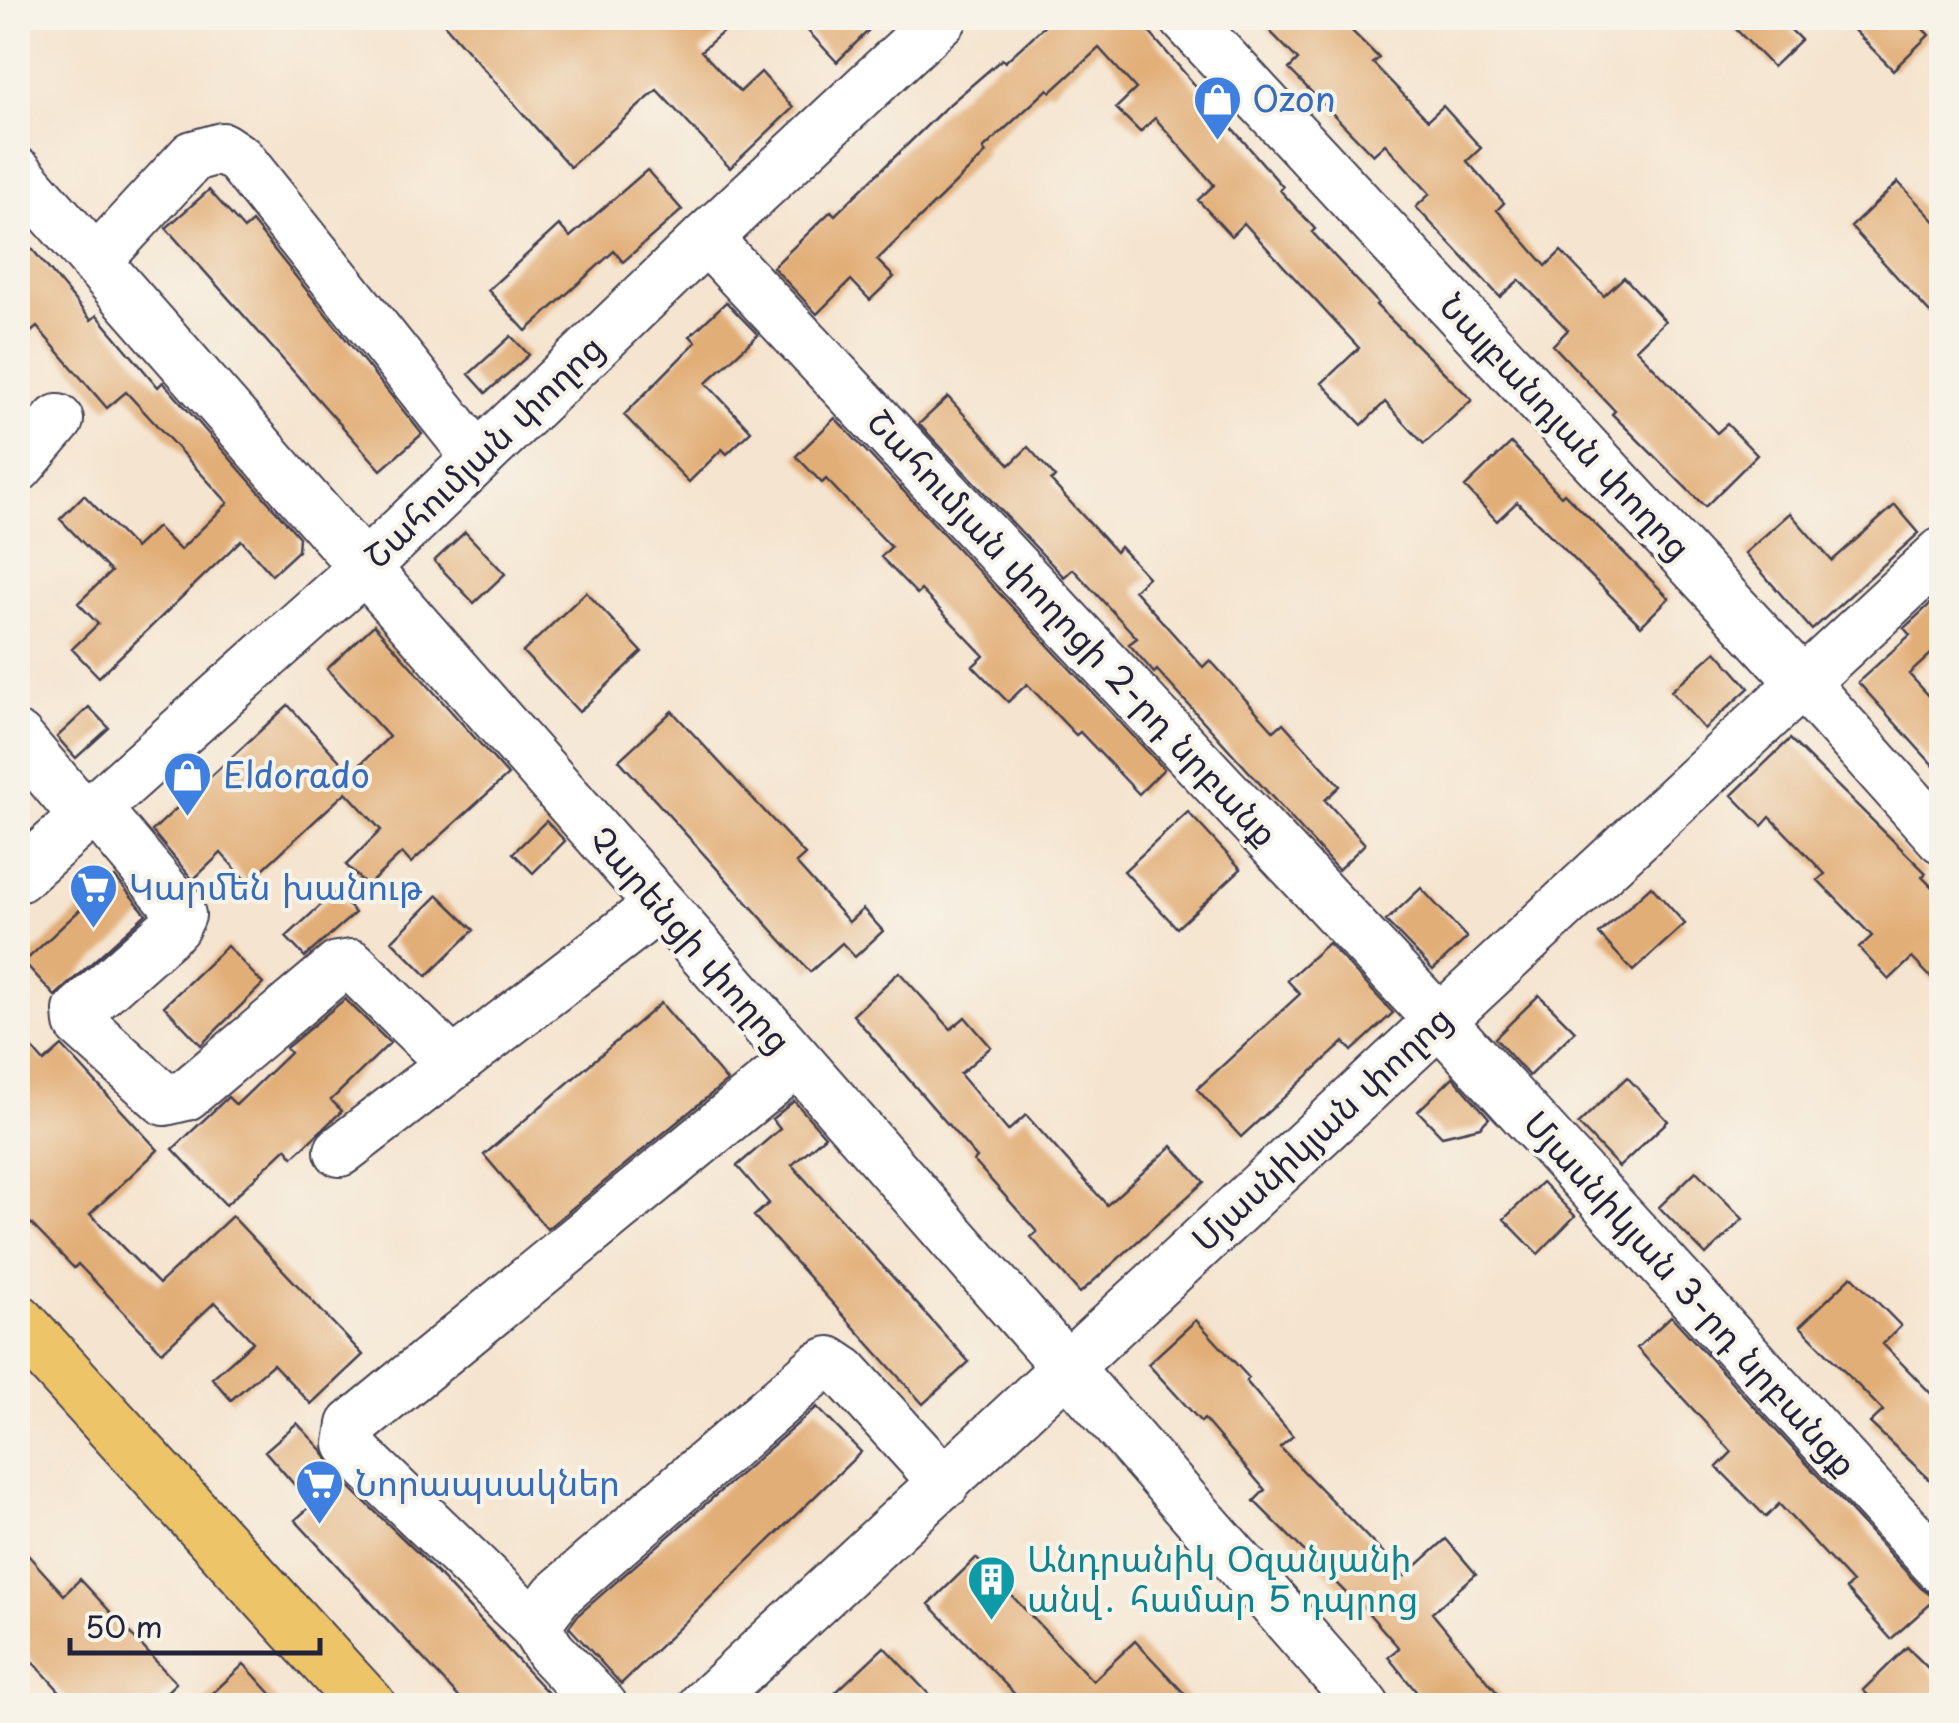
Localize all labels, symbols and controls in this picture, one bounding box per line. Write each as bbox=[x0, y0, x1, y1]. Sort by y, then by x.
place label: Ozon bbox=[1252, 71, 1336, 124]
shop icon: Ozon bbox=[1191, 74, 1243, 142]
street label: Նալբանդյան փողոց bbox=[1429, 280, 1705, 571]
street label: Շահումյան փողոց bbox=[350, 321, 615, 579]
street label: Շահումյան փողոցի 2-րդ նրբանք bbox=[856, 395, 1292, 857]
place label: Eldorado bbox=[223, 747, 370, 800]
shop icon: Eldorado bbox=[162, 750, 214, 818]
street label: Չարենցի փողոց bbox=[578, 813, 806, 1064]
place label: Կարմեն խանութ bbox=[129, 859, 423, 912]
supermarket icon: Կարմեն խանութ bbox=[68, 862, 120, 930]
street label: Մյասնիկյան փողոց bbox=[1178, 992, 1463, 1262]
street label: Մյասնիկյան 3-րդ նրբանցք bbox=[1513, 1097, 1871, 1487]
place label: Նորապսակներ bbox=[355, 1455, 620, 1508]
supermarket icon: Նորապսակներ bbox=[294, 1458, 346, 1526]
place label: Անդրանիկ Օզանյանի անվ․ համար 5 դպրոց bbox=[1027, 1531, 1418, 1624]
building icon: Անդրանիկ Օզանյանի անվ․ համար 5 դպրոց bbox=[966, 1554, 1018, 1622]
scale bar bbox=[70, 1593, 320, 1655]
text: 50 m bbox=[85, 1603, 163, 1648]

